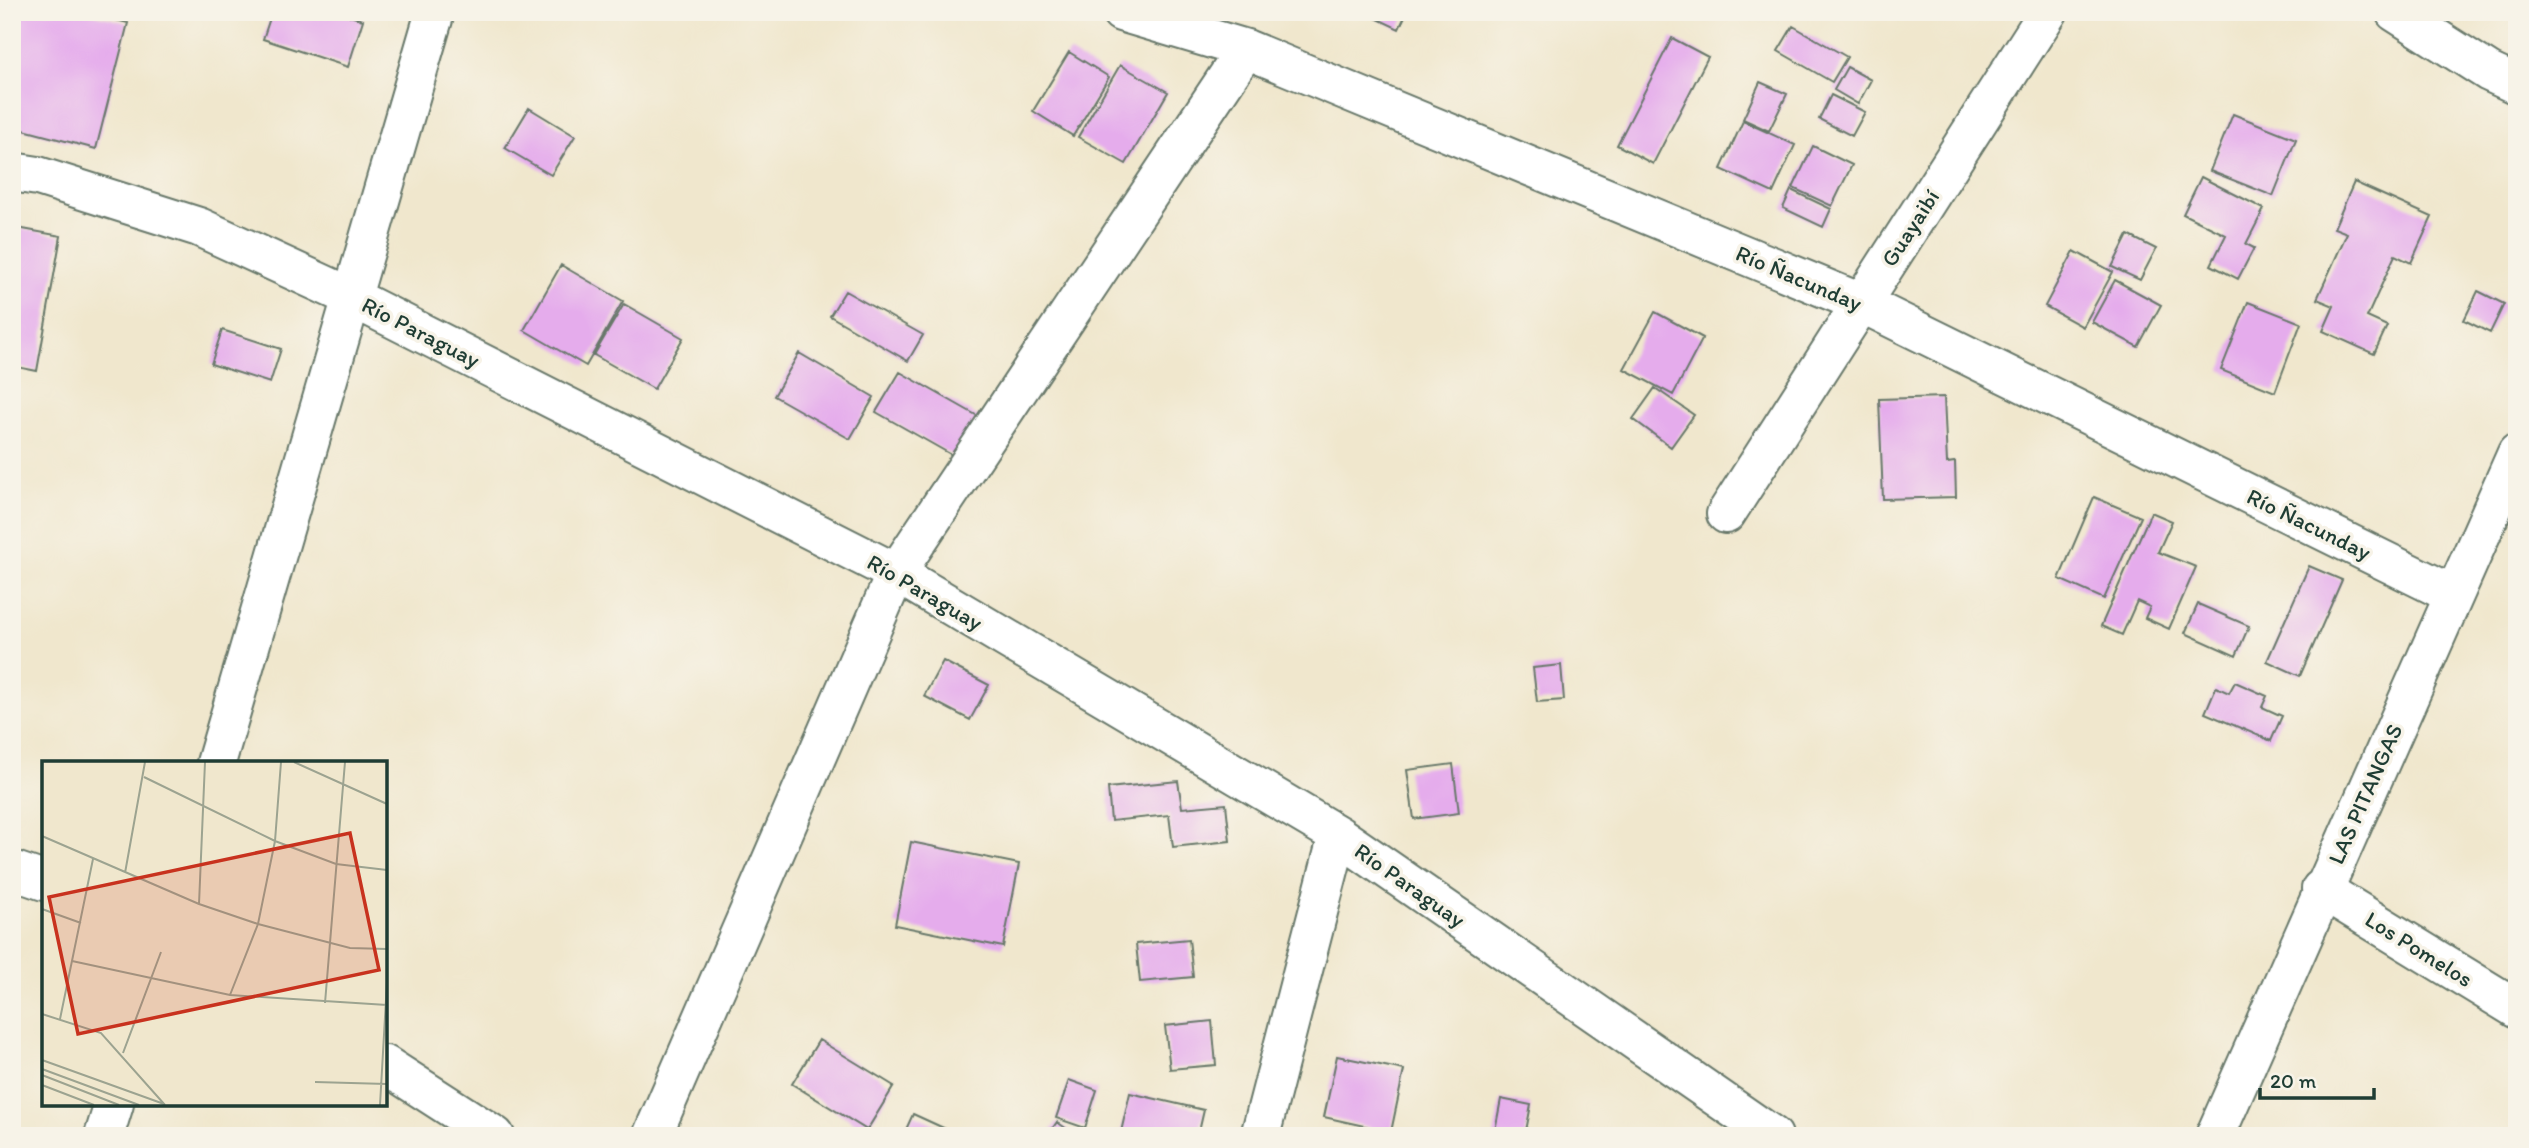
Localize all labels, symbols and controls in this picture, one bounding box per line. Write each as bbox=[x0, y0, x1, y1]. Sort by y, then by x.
street label: Guayaibí bbox=[1875, 184, 1945, 272]
street label: Río Ñacunday bbox=[1732, 239, 1867, 317]
street label: Río Paraguay bbox=[357, 290, 485, 374]
street label: Río Ñacunday bbox=[2242, 482, 2376, 566]
street label: Río Paraguay bbox=[862, 548, 988, 636]
street label: LAS PITANGAS bbox=[2322, 720, 2408, 868]
inset map bbox=[42, 761, 387, 1106]
street label: Río Paraguay bbox=[1349, 837, 1471, 933]
street label: Los Pomelos bbox=[2360, 905, 2478, 993]
scale bar bbox=[2260, 1057, 2373, 1101]
text: 20 m bbox=[2270, 1068, 2317, 1093]

